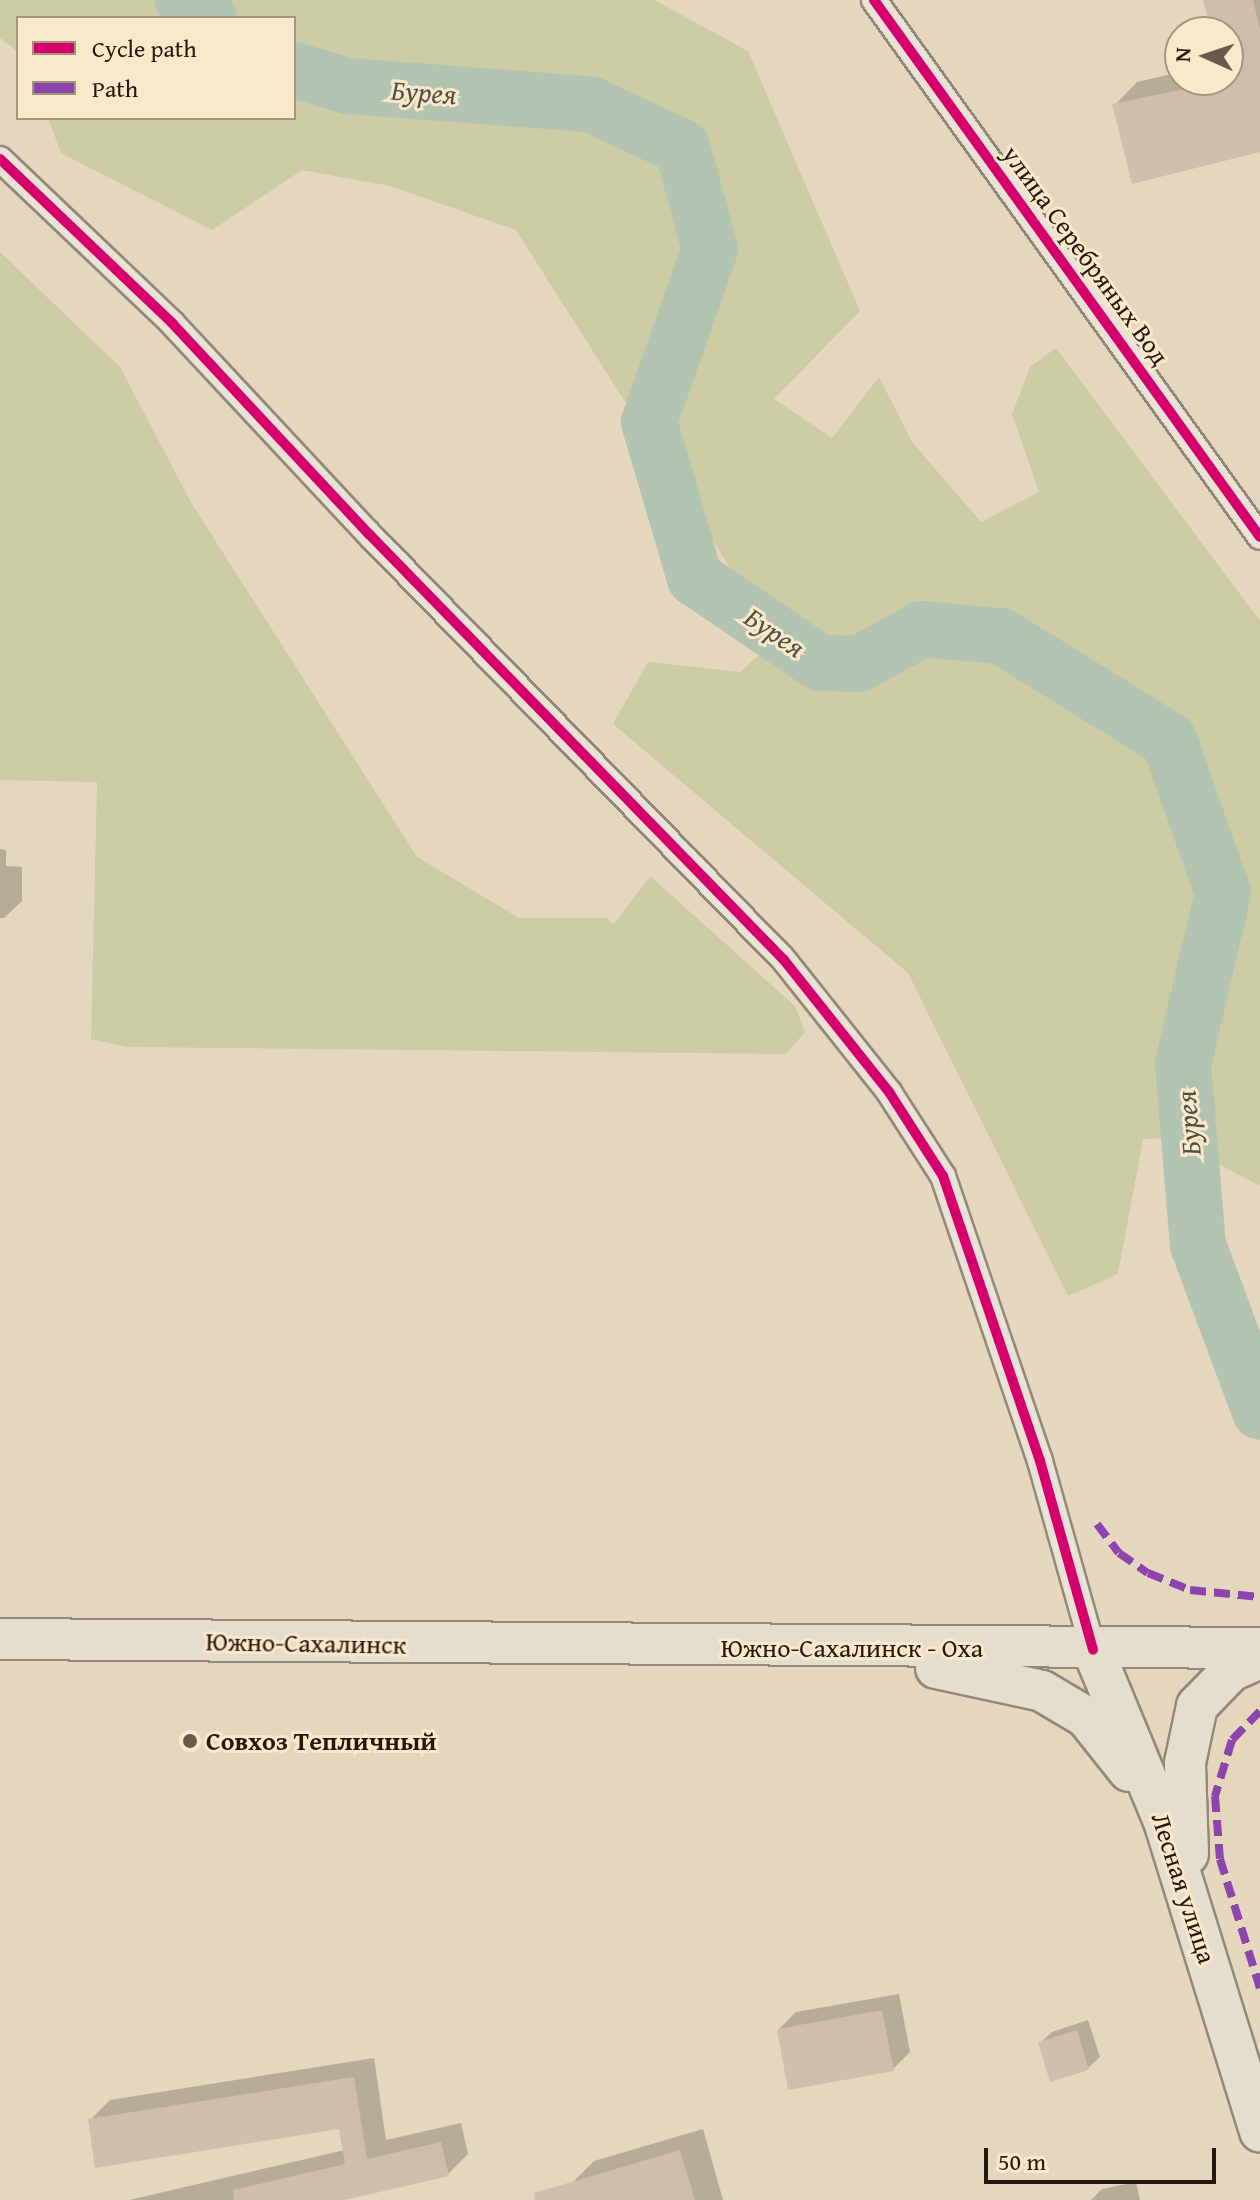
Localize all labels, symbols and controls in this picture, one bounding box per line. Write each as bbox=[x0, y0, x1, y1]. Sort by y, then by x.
legend bbox=[16, 16, 296, 120]
north arrow bbox=[1164, 16, 1244, 96]
text: Cycle path bbox=[92, 31, 197, 66]
text: N bbox=[1166, 47, 1198, 63]
text: Path bbox=[92, 71, 138, 106]
water label: Бурея bbox=[390, 73, 458, 111]
street label: улица Серебряных Вод bbox=[996, 139, 1176, 371]
water label: Бурея bbox=[738, 600, 812, 664]
water label: Бурея bbox=[1168, 1089, 1208, 1157]
street label: Южно-Сахалинск bbox=[205, 1626, 407, 1660]
street label: Южно-Сахалинск - Оха bbox=[721, 1632, 983, 1664]
place label: Совхоз Тепличный bbox=[206, 1725, 437, 1757]
marker: Совхоз Тепличный bbox=[181, 1732, 199, 1750]
street label: Лесная улица bbox=[1145, 1809, 1223, 1967]
scale bar bbox=[988, 2132, 1220, 2182]
text: 50 m bbox=[998, 2144, 1046, 2179]

